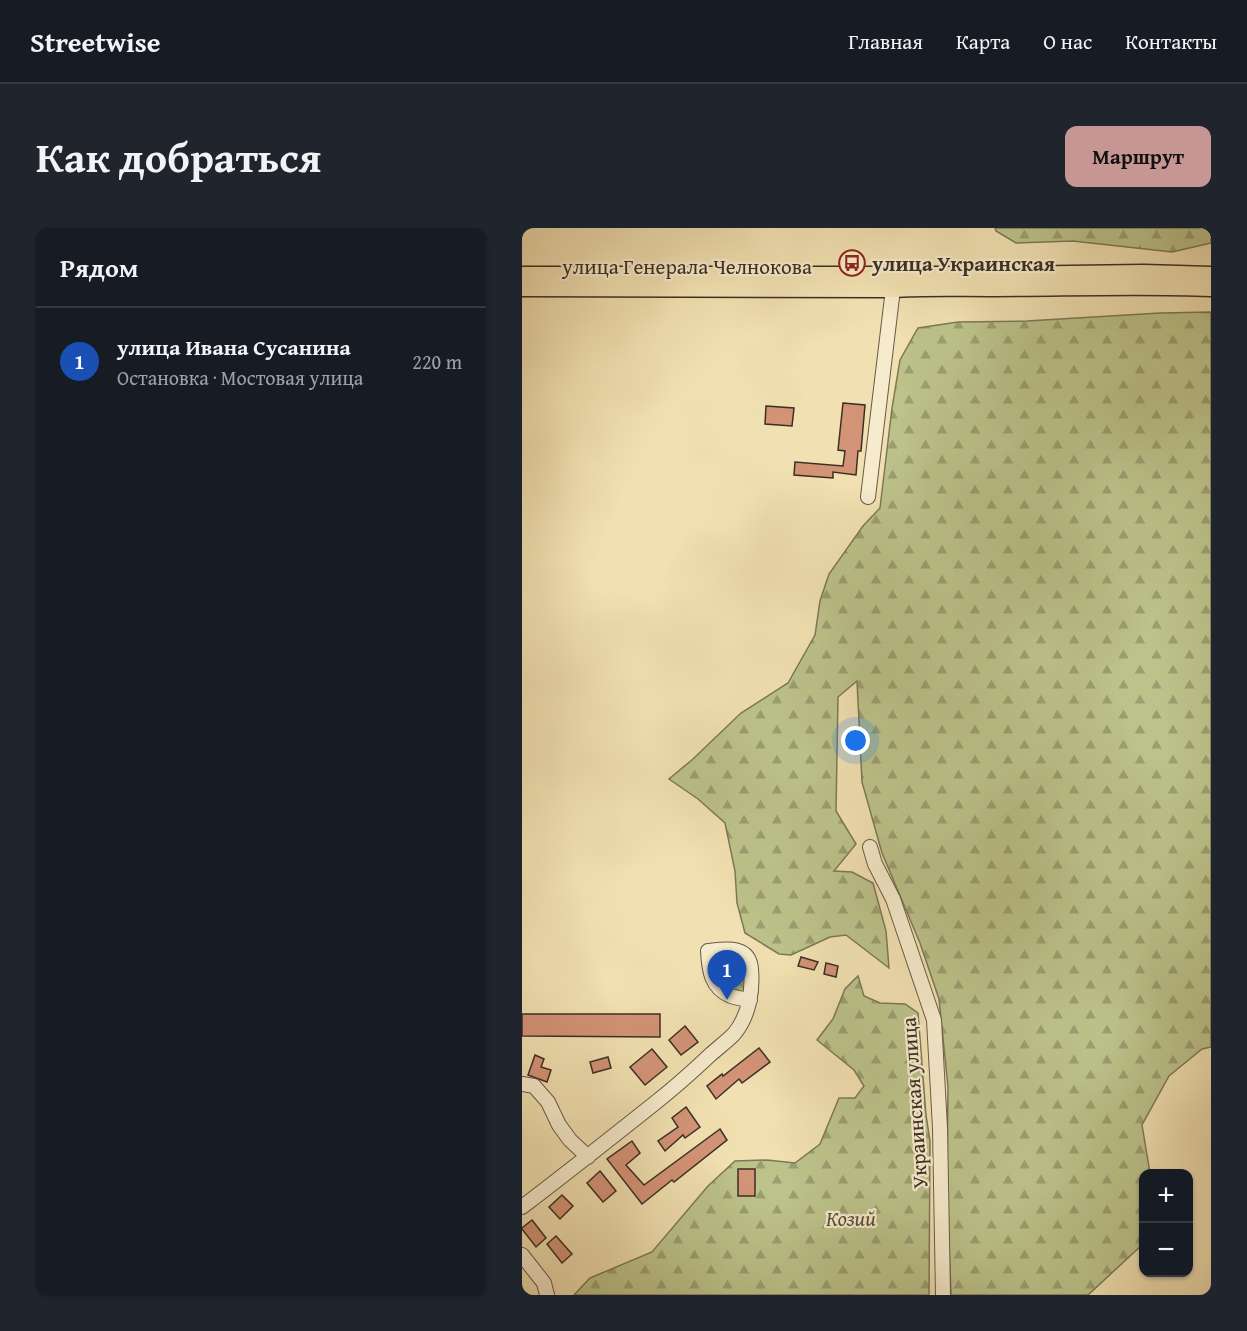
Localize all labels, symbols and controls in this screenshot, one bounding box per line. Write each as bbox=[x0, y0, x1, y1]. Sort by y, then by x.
text: Streetwise bbox=[30, 21, 160, 62]
text: Главная bbox=[848, 26, 923, 57]
text: Карта bbox=[956, 26, 1010, 57]
text: О нас bbox=[1043, 26, 1092, 57]
text: Контакты bbox=[1125, 26, 1217, 57]
text: Как добраться bbox=[36, 126, 321, 187]
button: Маршрут bbox=[1065, 126, 1211, 187]
text: Рядом bbox=[60, 248, 138, 287]
bus stop icon: улица Украинская bbox=[837, 248, 867, 278]
place label: улица Украинская bbox=[871, 248, 1055, 279]
street label: улица Генерала Челнокова bbox=[561, 251, 812, 282]
text: улица Ивана Сусанина bbox=[117, 331, 351, 363]
text: 1 bbox=[74, 347, 85, 376]
text: 220 m bbox=[412, 347, 462, 376]
text: Остановка · Мостовая улица bbox=[117, 363, 363, 392]
your location bbox=[841, 726, 870, 755]
pin: 1 bbox=[708, 950, 746, 1000]
street label: Украинская улица bbox=[893, 1016, 935, 1190]
map controls bbox=[1139, 1169, 1193, 1277]
button: + bbox=[1139, 1169, 1193, 1223]
park label: Козий bbox=[826, 1203, 876, 1234]
button: − bbox=[1139, 1223, 1193, 1277]

